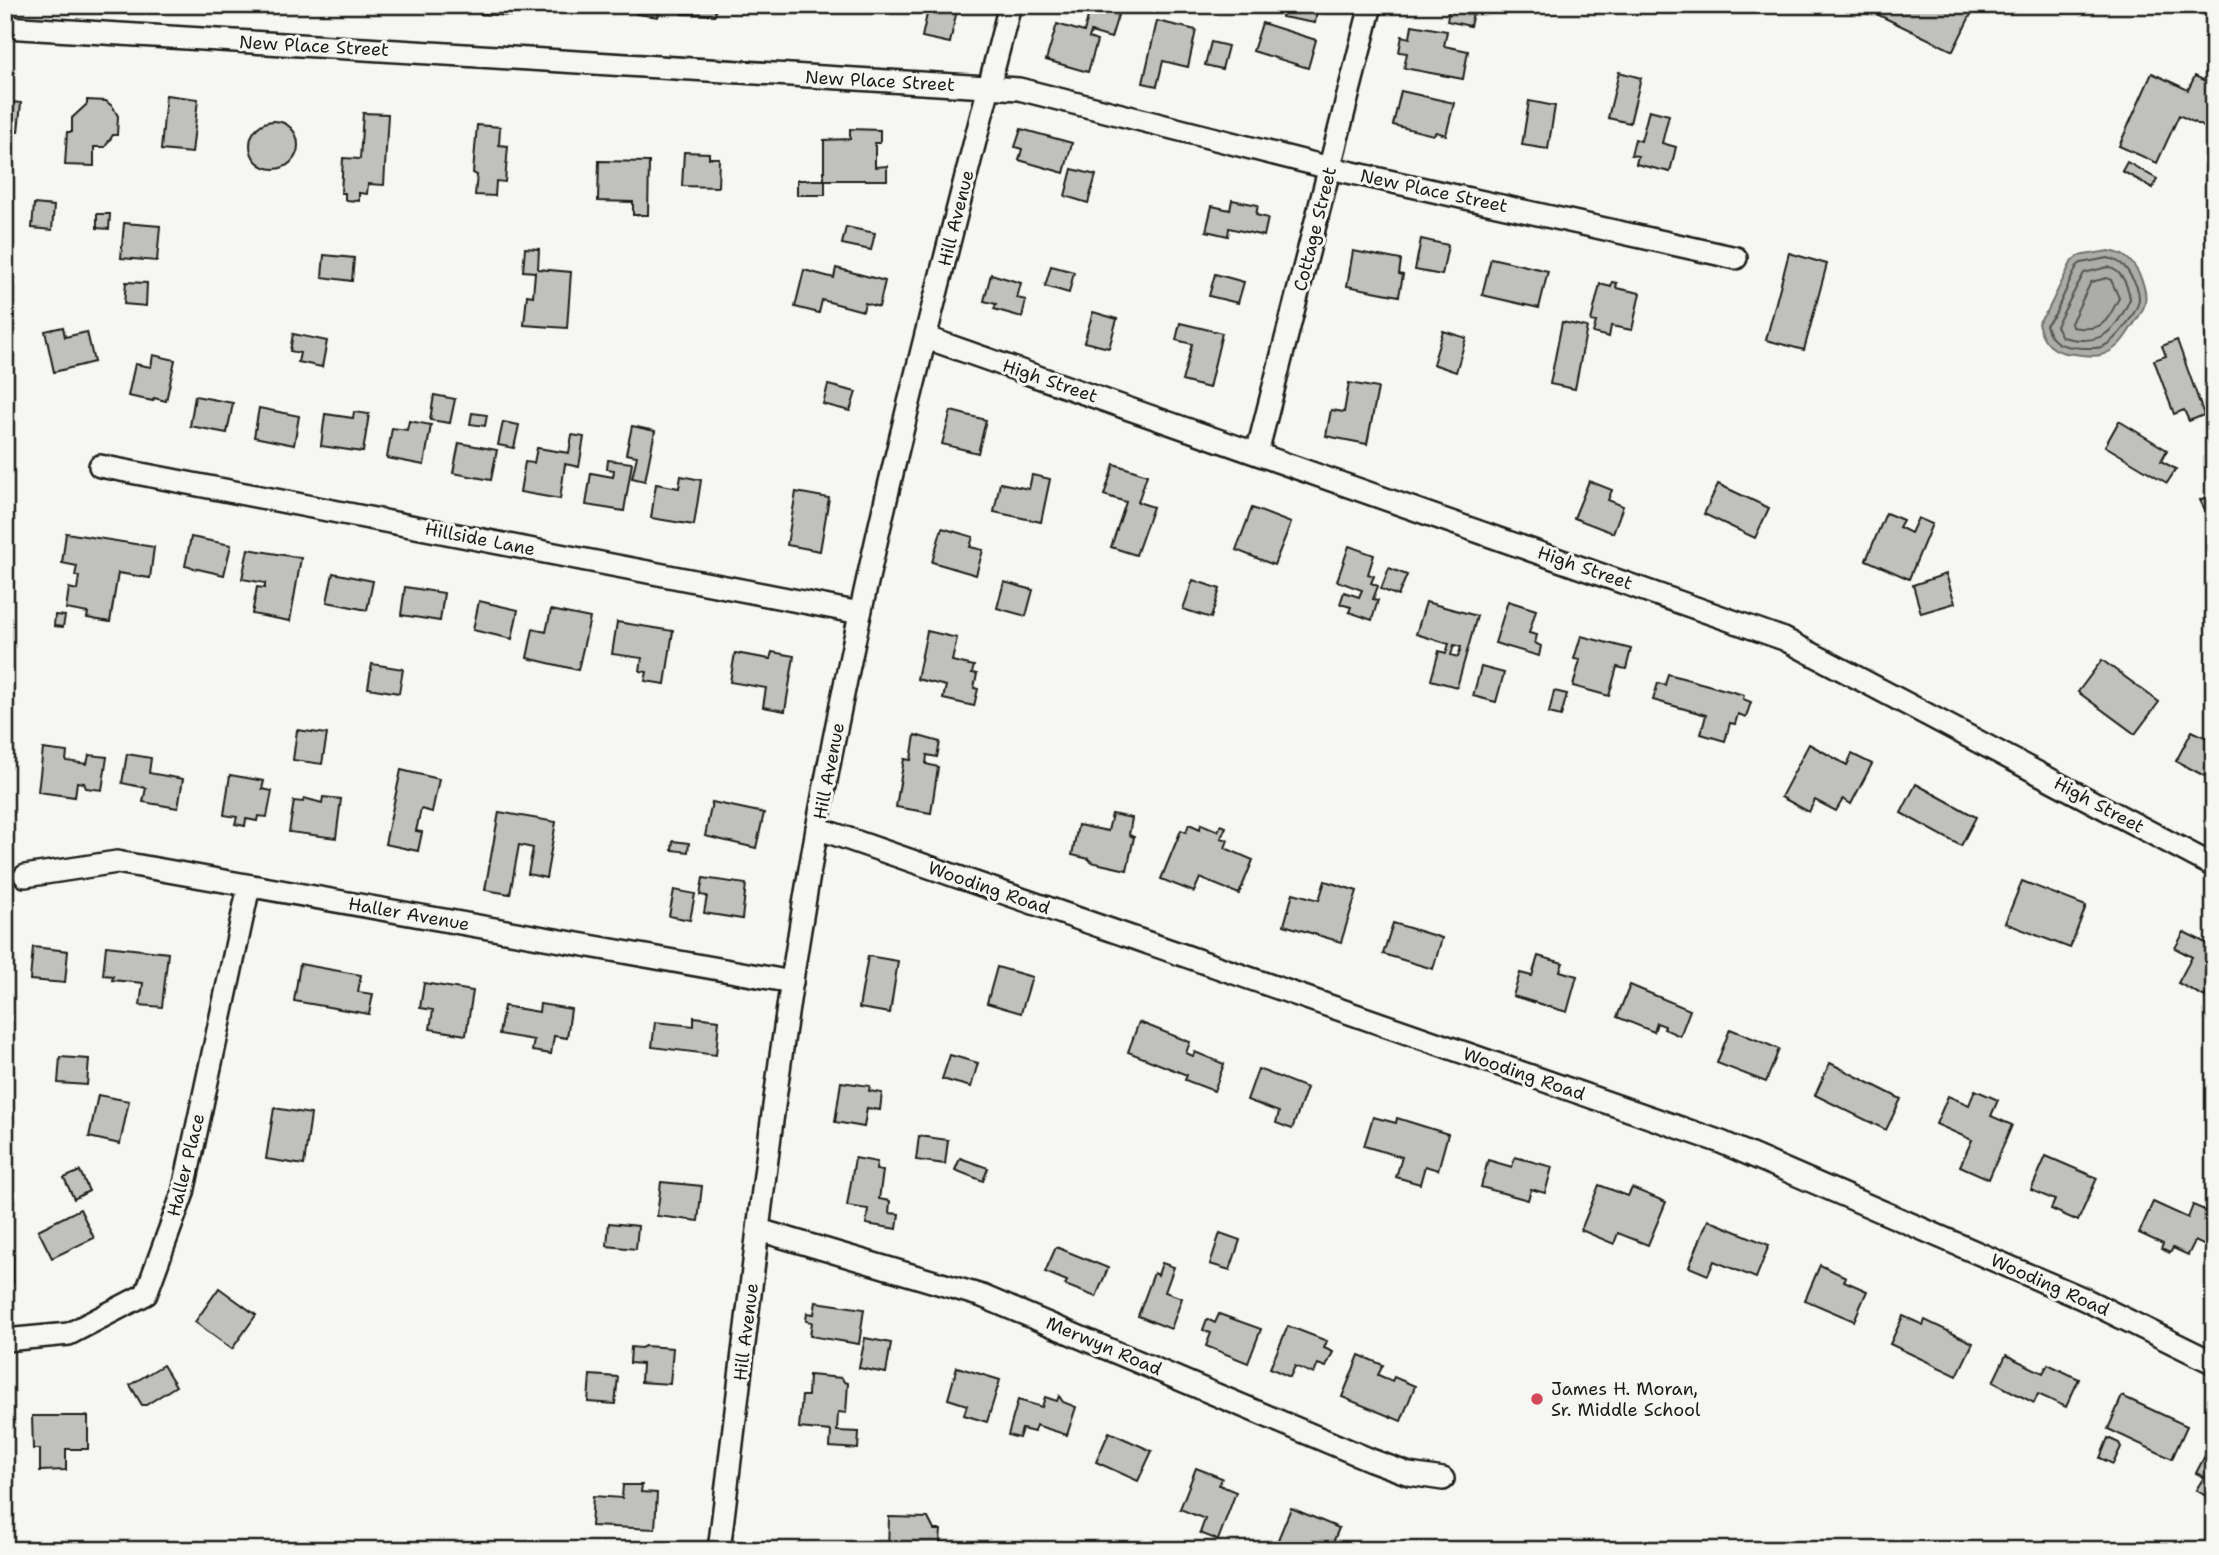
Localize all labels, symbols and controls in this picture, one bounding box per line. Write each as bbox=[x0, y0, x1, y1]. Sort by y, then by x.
street label: New Place Street bbox=[238, 30, 390, 62]
street label: New Place Street bbox=[804, 65, 956, 97]
street label: Cottage Street bbox=[1288, 164, 1342, 294]
street label: New Place Street bbox=[1358, 164, 1510, 218]
street label: Hill Avenue bbox=[932, 167, 980, 269]
street label: High Street bbox=[999, 354, 1101, 409]
street label: Hillside Lane bbox=[423, 517, 537, 561]
street label: High Street bbox=[1534, 541, 1636, 596]
street label: Hill Avenue bbox=[808, 720, 850, 822]
street label: High Street bbox=[2050, 771, 2149, 839]
street label: Wooding Road bbox=[925, 856, 1053, 920]
street label: Haller Avenue bbox=[347, 892, 471, 936]
street label: Wooding Road bbox=[1460, 1042, 1588, 1106]
street label: Haller Place bbox=[162, 1111, 210, 1219]
street label: Wooding Road bbox=[1987, 1248, 2113, 1322]
street label: Hill Avenue bbox=[728, 1282, 764, 1382]
street label: Merwyn Road bbox=[1042, 1311, 1166, 1381]
place label: James H. Moran, Sr. Middle School bbox=[1551, 1377, 1701, 1422]
marker: James H. Moran, Sr. Middle School bbox=[1529, 1391, 1545, 1407]

